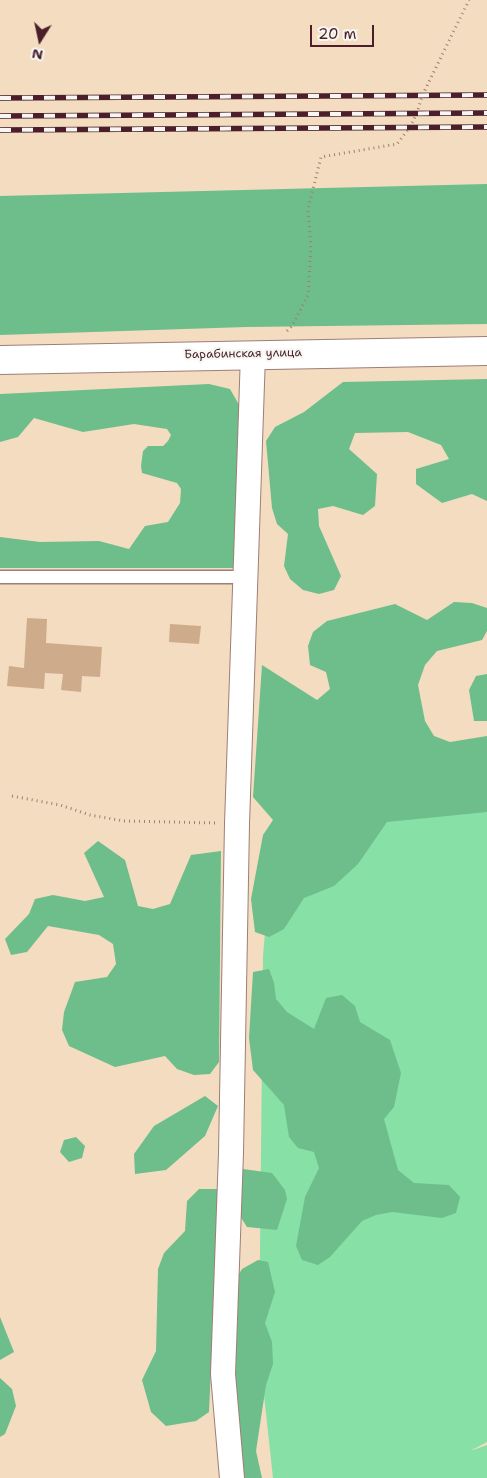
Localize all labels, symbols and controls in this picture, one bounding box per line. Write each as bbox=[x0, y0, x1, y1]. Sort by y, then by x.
north arrow bbox=[15, 15, 65, 65]
scale bar bbox=[312, 15, 376, 47]
text: 20 m bbox=[318, 24, 357, 44]
text: N bbox=[30, 45, 44, 65]
street label: Барабинская улица bbox=[184, 346, 302, 362]

